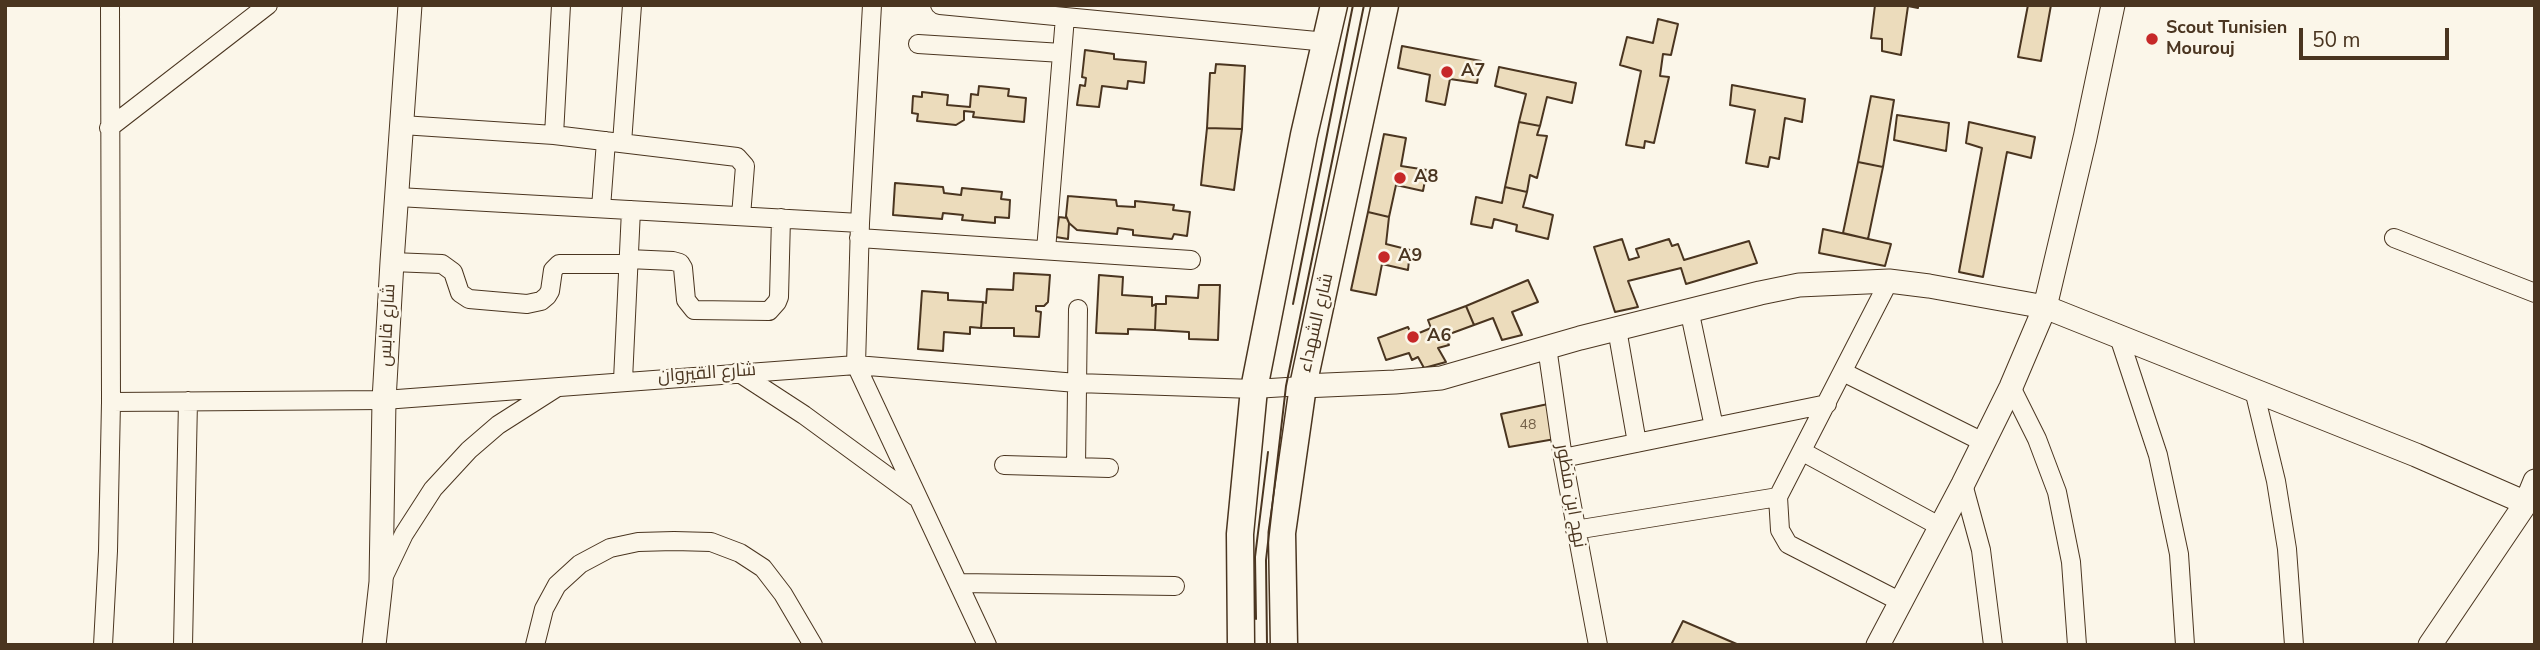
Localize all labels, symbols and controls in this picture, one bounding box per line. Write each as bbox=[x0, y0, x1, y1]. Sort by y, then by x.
scale bar bbox=[2302, 14, 2452, 58]
place label: Scout Tunisien Mourouj bbox=[2166, 18, 2287, 60]
text: 50 m bbox=[2312, 26, 2361, 54]
marker: Scout Tunisien Mourouj bbox=[2144, 31, 2160, 47]
place label: A7 bbox=[1461, 61, 1485, 83]
marker: A7 bbox=[1439, 64, 1455, 80]
place label: A8 bbox=[1414, 167, 1438, 189]
marker: A8 bbox=[1392, 170, 1408, 186]
place label: A9 bbox=[1398, 246, 1422, 268]
marker: A9 bbox=[1376, 249, 1392, 265]
street label: شارع الشهداء bbox=[1295, 271, 1339, 375]
street label: شارع قابس bbox=[375, 283, 401, 367]
place label: A6 bbox=[1427, 326, 1451, 348]
marker: A6 bbox=[1405, 329, 1421, 345]
street label: شارع القيروان bbox=[657, 360, 757, 388]
house number: 48 bbox=[1520, 418, 1536, 434]
street label: نهج ابن منظور bbox=[1550, 442, 1590, 550]

